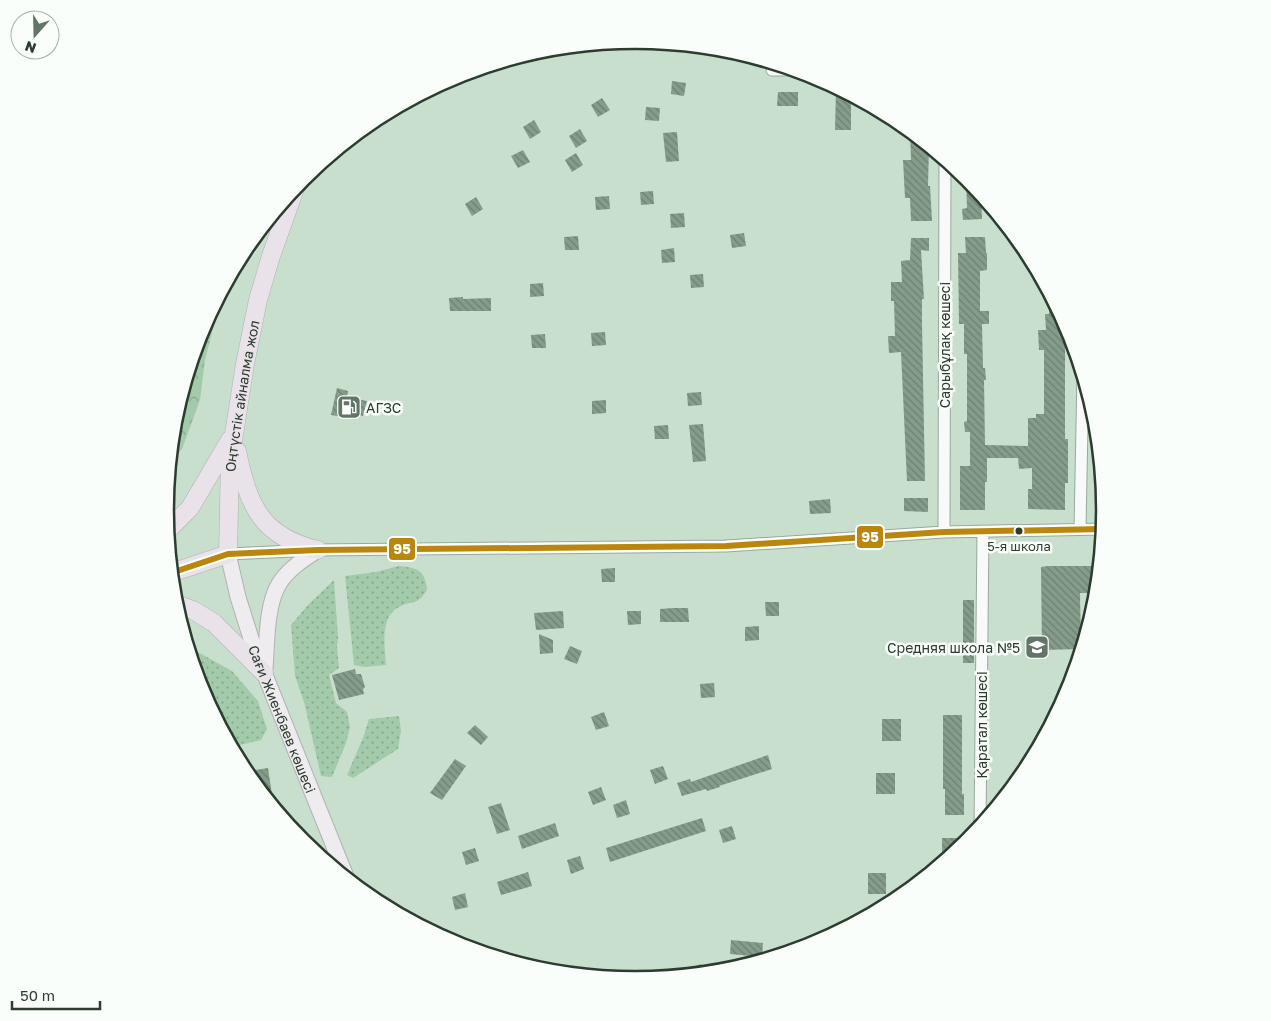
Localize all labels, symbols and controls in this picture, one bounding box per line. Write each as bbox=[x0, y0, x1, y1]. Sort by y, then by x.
north arrow bbox=[10, 10, 60, 60]
text: N bbox=[22, 38, 38, 57]
street label: Сарыбұлақ көшесі bbox=[936, 282, 954, 408]
street label: Оңтүстік айналма жол bbox=[221, 319, 262, 472]
fuel station icon: АГЗС bbox=[336, 394, 362, 420]
place label: АГЗС bbox=[366, 399, 401, 416]
line badge: 95 bbox=[856, 525, 884, 549]
marker: 5-я школа bbox=[1014, 526, 1024, 536]
text: 95 bbox=[861, 528, 879, 545]
line badge: 95 bbox=[388, 537, 416, 561]
place label: 5-я школа bbox=[987, 538, 1051, 554]
text: 95 bbox=[393, 540, 411, 557]
school or university icon: Средняя школа №5 bbox=[1024, 634, 1050, 660]
place label: Средняя школа №5 bbox=[887, 639, 1020, 656]
street label: Сағи Жиенбаев көшесі bbox=[245, 642, 320, 795]
street label: Қаратал көшесі bbox=[973, 671, 990, 779]
scale bar bbox=[12, 978, 100, 1010]
text: 50 m bbox=[20, 986, 55, 1004]

